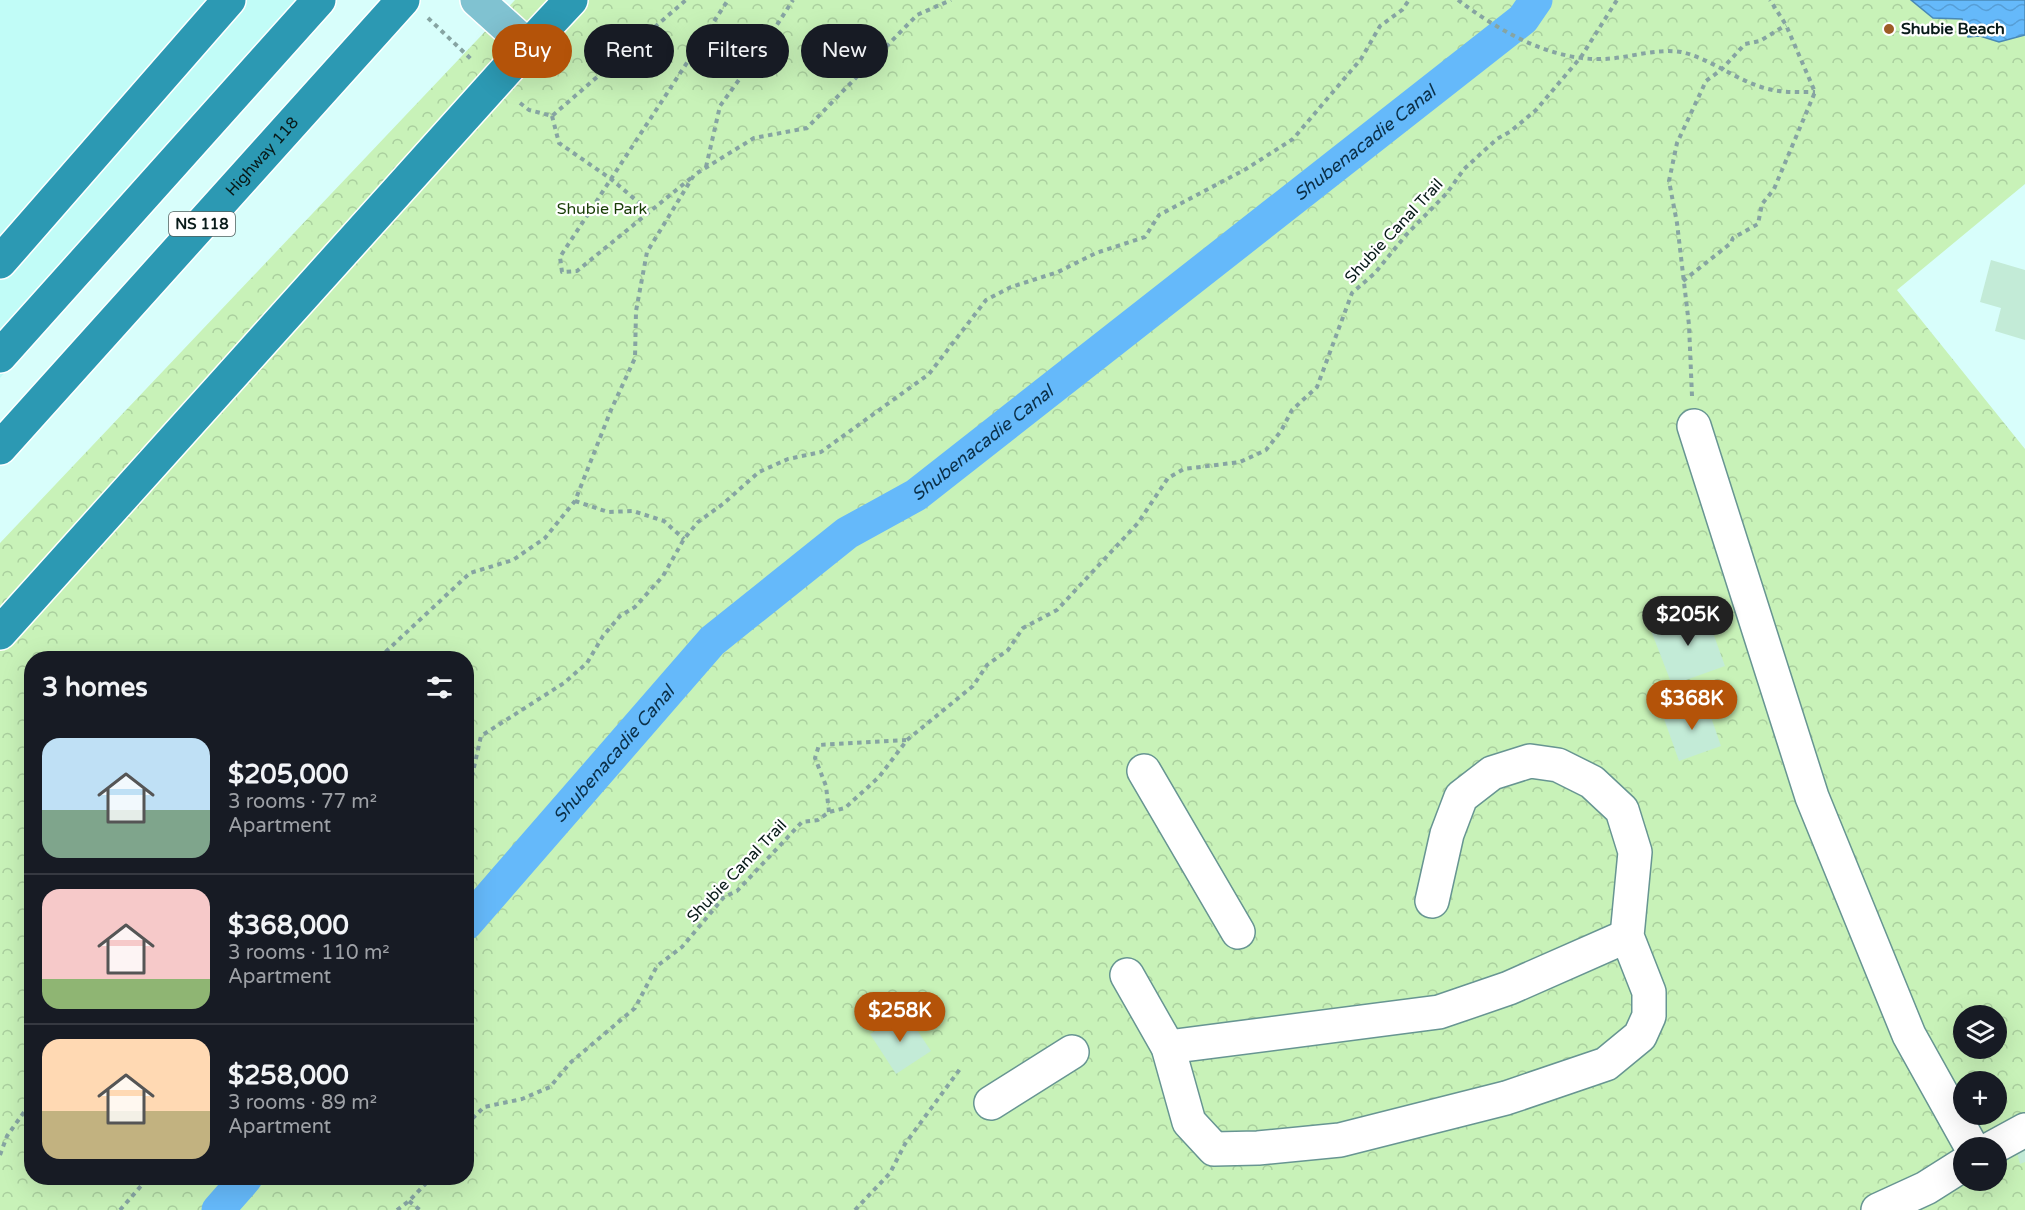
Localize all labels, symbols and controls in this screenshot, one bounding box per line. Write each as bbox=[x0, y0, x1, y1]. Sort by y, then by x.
place label: Shubie Beach bbox=[1901, 19, 2005, 39]
marker: Shubie Beach bbox=[1882, 22, 1896, 36]
chip: Buy bbox=[492, 24, 572, 78]
chip: Rent bbox=[584, 24, 674, 78]
chip: Filters bbox=[686, 24, 789, 78]
chip: New bbox=[801, 24, 888, 78]
water label: Shubenacadie Canal bbox=[1290, 79, 1442, 205]
street label: Highway 118 bbox=[221, 113, 303, 200]
street label: Shubie Canal Trail bbox=[1341, 175, 1447, 287]
park label: Shubie Park bbox=[557, 199, 648, 219]
road number: NS 118 bbox=[169, 212, 235, 236]
water label: Shubenacadie Canal bbox=[907, 379, 1060, 505]
pin: $205K bbox=[1646, 596, 1730, 647]
text: $205K bbox=[1656, 603, 1720, 627]
icon: filters bbox=[423, 671, 456, 704]
text: 3 homes bbox=[42, 672, 148, 703]
water label: Shubenacadie Canal bbox=[548, 679, 681, 827]
pin: $368K bbox=[1650, 680, 1734, 731]
text: $368K bbox=[1660, 687, 1724, 711]
text: $205,000 bbox=[228, 759, 348, 790]
icon: home bbox=[90, 762, 162, 834]
text: 3 rooms · 77 m² bbox=[228, 790, 377, 814]
text: Apartment bbox=[228, 814, 331, 838]
street label: Shubie Canal Trail bbox=[683, 815, 791, 927]
text: $368,000 bbox=[228, 910, 349, 941]
icon: home bbox=[90, 913, 162, 985]
text: 3 rooms · 110 m² bbox=[228, 941, 390, 965]
text: Apartment bbox=[228, 965, 331, 989]
pin: $258K bbox=[858, 992, 942, 1043]
text: $258K bbox=[868, 999, 932, 1023]
map controls bbox=[1953, 1005, 2007, 1191]
button: layers bbox=[1953, 1005, 2007, 1059]
text: $258,000 bbox=[228, 1060, 349, 1091]
icon: home bbox=[90, 1063, 162, 1135]
button: + bbox=[1953, 1071, 2007, 1125]
text: 3 rooms · 89 m² bbox=[228, 1091, 377, 1115]
text: Apartment bbox=[228, 1115, 331, 1139]
button: − bbox=[1953, 1137, 2007, 1191]

